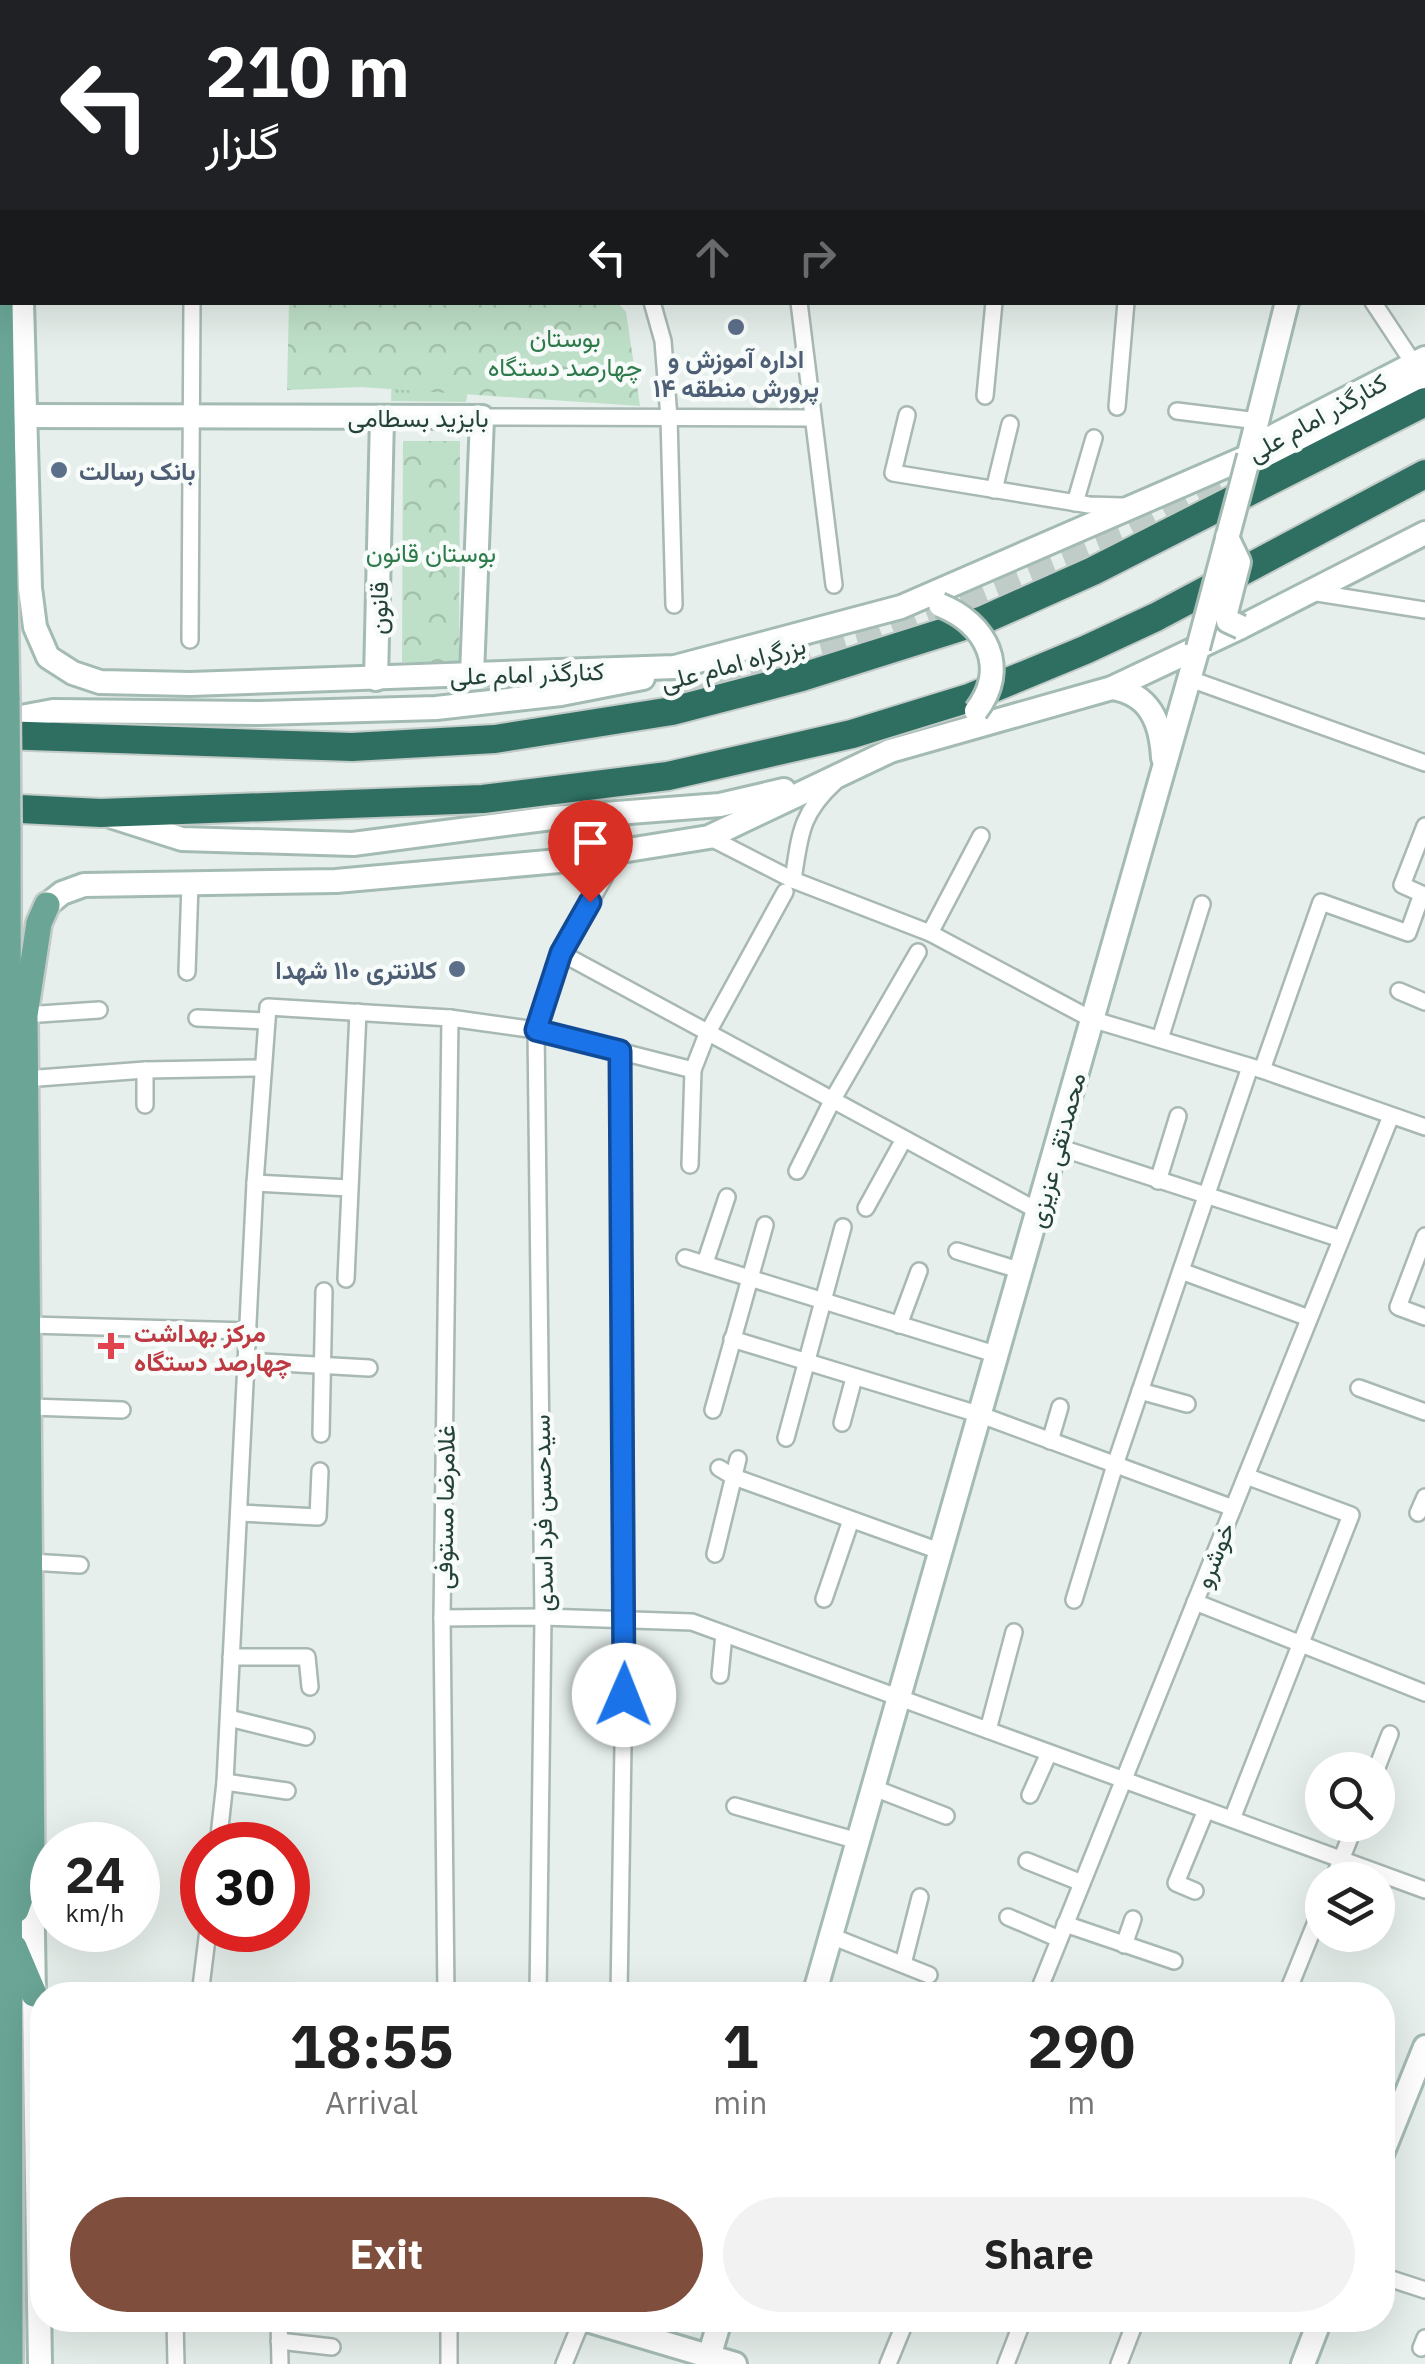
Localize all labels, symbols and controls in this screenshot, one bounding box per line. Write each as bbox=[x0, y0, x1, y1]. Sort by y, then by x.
text: 210 m bbox=[205, 25, 410, 116]
icon: left bbox=[40, 40, 170, 170]
text: گلزار bbox=[205, 113, 279, 171]
icon: left bbox=[580, 230, 635, 285]
icon: ahead bbox=[685, 230, 740, 285]
icon: right bbox=[790, 230, 845, 285]
marker: اداره آموزش و پرورش منطقه ۱۴ bbox=[725, 316, 747, 338]
park label: بوستان چهارصد دستگاه bbox=[488, 321, 642, 384]
place label: اداره آموزش و پرورش منطقه ۱۴ bbox=[653, 342, 819, 406]
street label: کنارگذر امام علی bbox=[1241, 365, 1393, 470]
street label: بایزید بسطامی bbox=[347, 401, 489, 434]
place label: بانک رسالت bbox=[79, 454, 196, 487]
marker: بانک رسالت bbox=[48, 459, 70, 481]
park label: بوستان قانون bbox=[366, 536, 496, 569]
street label: قانون bbox=[361, 581, 395, 635]
street label: بزرگراه امام علی bbox=[657, 628, 809, 699]
street label: کنارگذر امام علی bbox=[449, 654, 605, 693]
pin bbox=[548, 800, 633, 903]
icon: arrive bbox=[563, 815, 618, 870]
place label: کلانتری ۱۱۰ شهدا bbox=[275, 953, 437, 986]
marker: کلانتری ۱۱۰ شهدا bbox=[446, 958, 468, 980]
street label: محمدتقی عزیزی bbox=[1019, 1069, 1093, 1231]
place label: مرکز بهداشت چهارصد دستگاه bbox=[134, 1316, 292, 1380]
marker: مرکز بهداشت چهارصد دستگاه bbox=[98, 1333, 124, 1359]
street label: سیدحسن فرد اسدی bbox=[524, 1414, 560, 1612]
street label: غلامرضا مستوفی bbox=[426, 1424, 462, 1590]
street label: خوشرو bbox=[1186, 1517, 1242, 1593]
position arrow bbox=[572, 1643, 676, 1747]
map controls bbox=[1305, 1752, 1395, 1952]
button: search bbox=[1305, 1752, 1395, 1842]
speed limit sign: 30 bbox=[180, 1822, 310, 1952]
text: 24 bbox=[65, 1842, 125, 1907]
button: layers bbox=[1305, 1862, 1395, 1952]
text: km/h bbox=[66, 1896, 124, 1929]
text: 18:55 bbox=[290, 2006, 454, 2085]
text: 1 bbox=[722, 2006, 758, 2085]
text: 290 bbox=[1027, 2006, 1135, 2085]
text: Arrival bbox=[325, 2081, 418, 2123]
text: min bbox=[713, 2081, 767, 2123]
text: m bbox=[1067, 2081, 1095, 2123]
button: Exit bbox=[70, 2197, 703, 2312]
button: Share bbox=[723, 2197, 1355, 2312]

